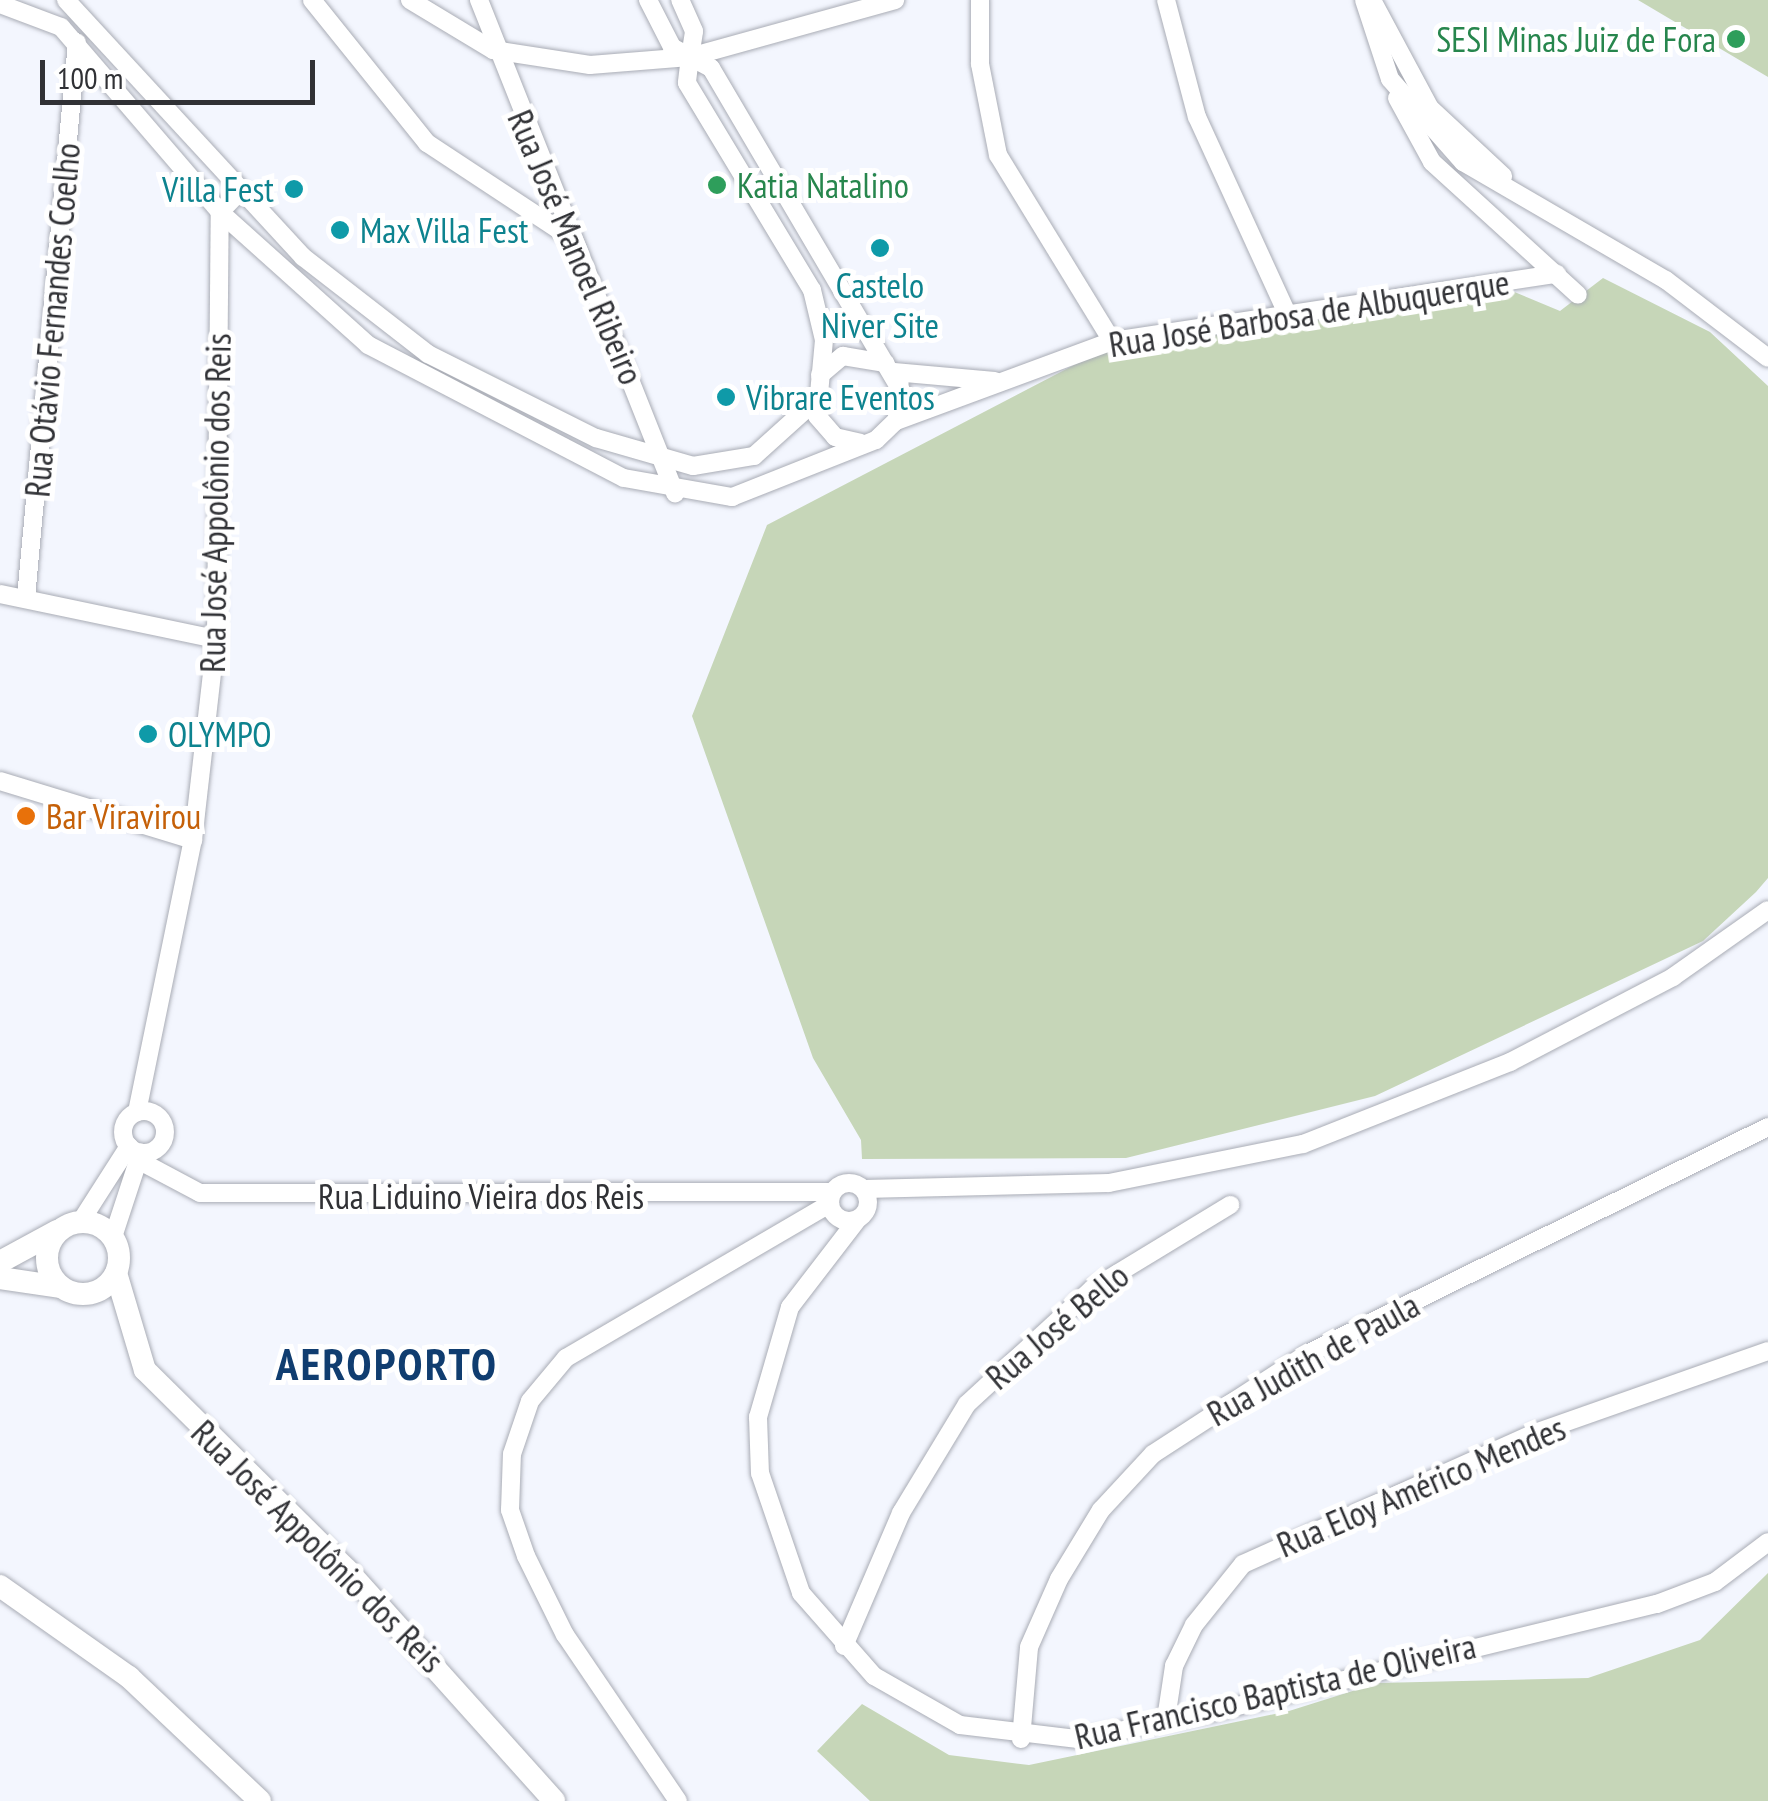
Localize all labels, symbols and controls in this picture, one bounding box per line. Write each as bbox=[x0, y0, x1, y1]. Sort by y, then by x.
place label: SESI Minas Juiz de Fora bbox=[1436, 18, 1716, 60]
marker: SESI Minas Juiz de Fora bbox=[1725, 28, 1747, 50]
scale bar bbox=[45, 40, 320, 102]
text: 100 m bbox=[57, 58, 123, 97]
street label: Rua José Manoel Ribeiro bbox=[499, 104, 653, 390]
street label: Rua Otávio Fernandes Coelho bbox=[16, 141, 88, 499]
place label: Katia Natalino bbox=[737, 164, 909, 206]
place label: Villa Fest bbox=[162, 168, 274, 210]
marker: Katia Natalino bbox=[706, 174, 728, 196]
marker: Villa Fest bbox=[283, 178, 305, 200]
place label: Max Villa Fest bbox=[360, 209, 530, 251]
marker: Max Villa Fest bbox=[329, 219, 351, 241]
marker: Castelo Niver Site bbox=[869, 237, 891, 259]
street label: Rua José Barbosa de Albuquerque bbox=[1105, 261, 1513, 365]
place label: Castelo Niver Site bbox=[821, 264, 939, 346]
street label: Rua José Appolônio dos Reis bbox=[191, 332, 239, 674]
place label: Vibrare Eventos bbox=[746, 376, 935, 418]
marker: Vibrare Eventos bbox=[715, 386, 737, 408]
place label: OLYMPO bbox=[168, 713, 271, 755]
marker: OLYMPO bbox=[137, 723, 159, 745]
place label: Bar Viravirou bbox=[46, 795, 202, 837]
marker: Bar Viravirou bbox=[15, 805, 37, 827]
street label: Rua Liduino Vieira dos Reis bbox=[317, 1175, 645, 1217]
street label: Rua José Bello bbox=[977, 1254, 1137, 1398]
street label: Rua Judith de Paula bbox=[1200, 1284, 1426, 1434]
district label: AEROPORTO bbox=[276, 1337, 498, 1391]
street label: Rua Eloy Américo Mendes bbox=[1270, 1406, 1572, 1566]
street label: Rua José Appolônio dos Reis bbox=[183, 1411, 453, 1681]
street label: Rua Francisco Baptista de Oliveira bbox=[1070, 1624, 1480, 1758]

